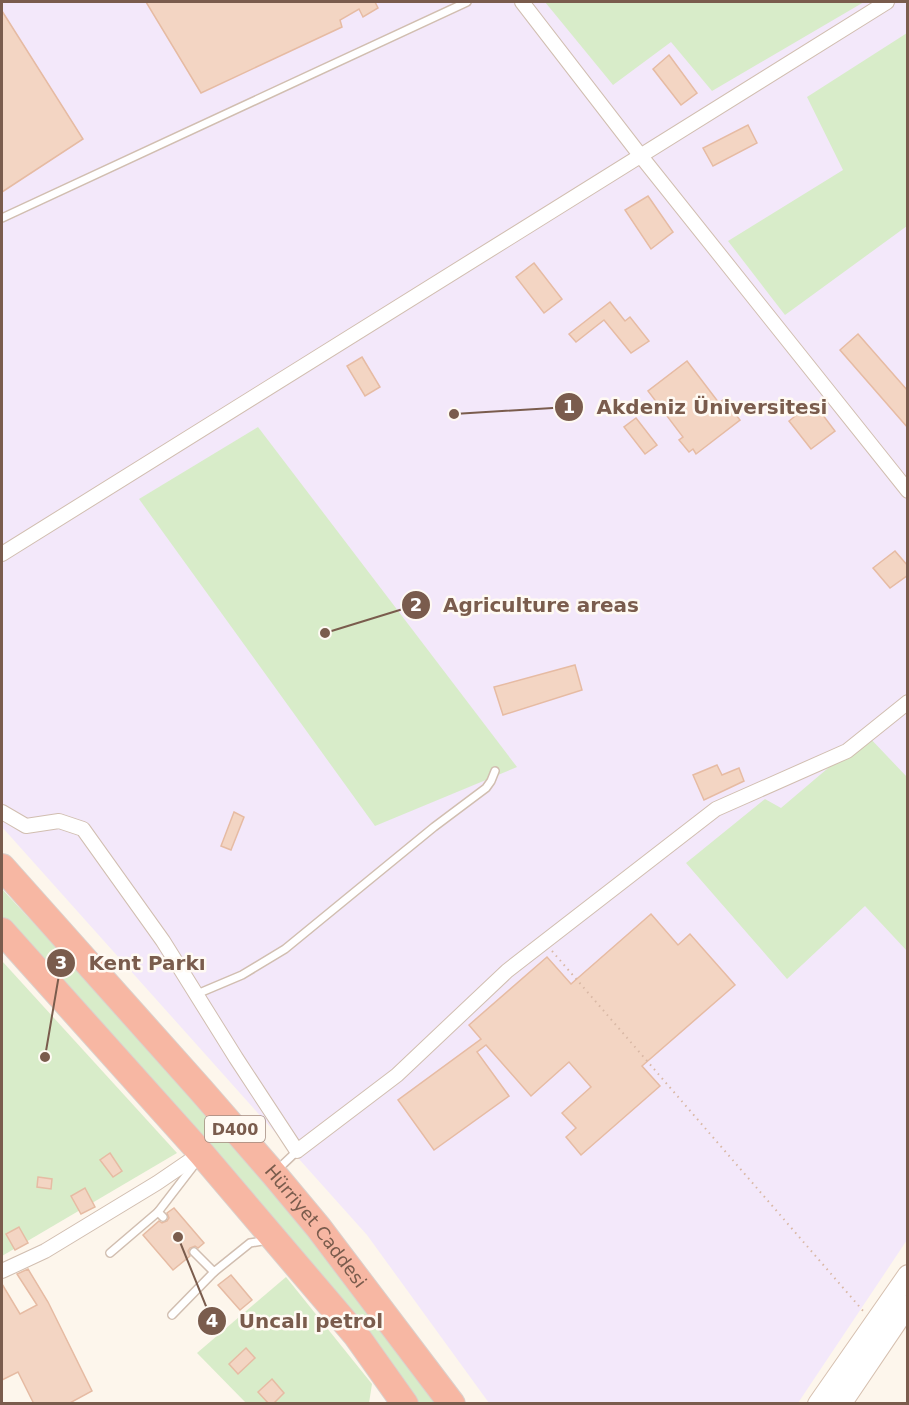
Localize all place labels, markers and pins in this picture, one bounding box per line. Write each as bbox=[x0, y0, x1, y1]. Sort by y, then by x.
callout: Akdeniz Üniversitesi bbox=[554, 388, 839, 426]
callout: Agriculture areas bbox=[401, 586, 651, 624]
callout: Kent Parkı bbox=[46, 944, 218, 982]
callout: Uncalı petrol bbox=[197, 1302, 395, 1340]

